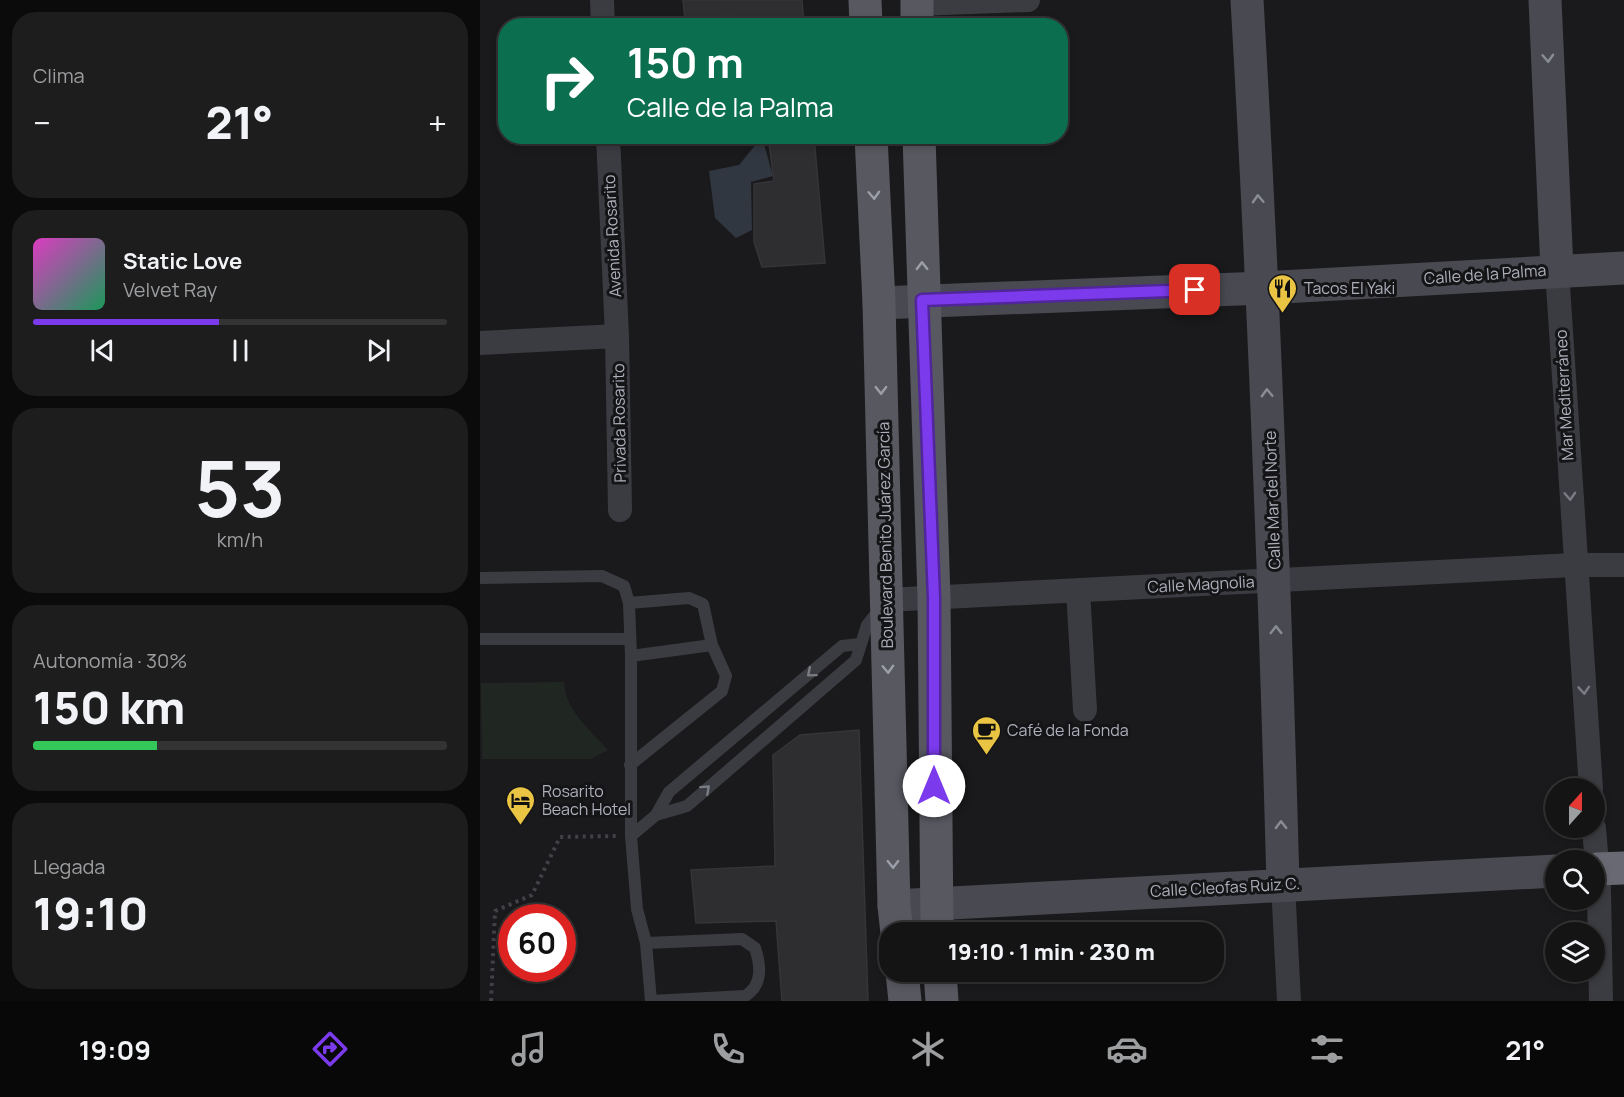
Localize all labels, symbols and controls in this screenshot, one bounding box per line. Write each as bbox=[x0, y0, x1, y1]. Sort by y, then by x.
text: 150 m bbox=[627, 33, 744, 91]
icon: right bbox=[528, 42, 606, 120]
one-way arrow bbox=[1541, 54, 1554, 63]
text: Clima bbox=[33, 62, 85, 89]
text: Calle de la Palma bbox=[627, 88, 834, 125]
text: 21° bbox=[205, 91, 273, 153]
text: − bbox=[33, 100, 51, 145]
text: + bbox=[428, 100, 447, 145]
street label: Avenida Rosarito bbox=[598, 174, 626, 298]
one-way arrow bbox=[867, 190, 880, 199]
one-way arrow bbox=[1252, 194, 1265, 203]
text: Static Love bbox=[123, 246, 242, 276]
street label: Calle de la Palma bbox=[1423, 259, 1547, 289]
one-way arrow bbox=[916, 261, 928, 270]
pin bbox=[1169, 264, 1220, 315]
restaurant icon: Tacos El Yaki bbox=[1267, 272, 1299, 314]
icon: arrive bbox=[1178, 273, 1211, 306]
text: Velvet Ray bbox=[123, 276, 217, 303]
place label: Tacos El Yaki bbox=[1304, 277, 1395, 299]
street label: Mar Mediterráneo bbox=[1550, 329, 1578, 461]
icon: previous bbox=[86, 334, 119, 367]
icon: pause bbox=[224, 334, 257, 367]
icon: next bbox=[362, 334, 395, 367]
street label: Privada Rosarito bbox=[607, 363, 631, 483]
one-way arrow bbox=[875, 385, 887, 394]
one-way arrow bbox=[1261, 389, 1274, 398]
street label: Boulevard Benito Juárez García bbox=[872, 421, 898, 649]
street label: Calle Mar del Norte bbox=[1259, 430, 1285, 570]
text: 53 bbox=[194, 434, 286, 540]
one-way arrow bbox=[1564, 491, 1577, 500]
text: km/h bbox=[217, 526, 263, 553]
street label: Calle Magnolia bbox=[1147, 570, 1255, 598]
one-way arrow bbox=[1270, 626, 1283, 635]
text: Autonomía · 30% bbox=[33, 647, 187, 674]
one-way arrow bbox=[882, 664, 894, 673]
one-way arrow bbox=[807, 665, 818, 676]
text: 150 km bbox=[33, 676, 185, 738]
one-way arrow bbox=[1577, 686, 1590, 695]
cafe icon: Café de la Fonda bbox=[970, 714, 1002, 756]
place label: Café de la Fonda bbox=[1007, 719, 1129, 741]
position arrow bbox=[902, 754, 966, 818]
north arrow bbox=[1545, 778, 1605, 838]
map controls bbox=[1545, 778, 1605, 982]
place label: Rosarito Beach Hotel bbox=[542, 780, 631, 820]
hotel icon: Rosarito Beach Hotel bbox=[505, 784, 537, 826]
one-way arrow bbox=[700, 785, 710, 796]
one-way arrow bbox=[1275, 821, 1288, 830]
button: search bbox=[1545, 850, 1605, 910]
text: Llegada bbox=[33, 853, 105, 880]
one-way arrow bbox=[887, 859, 899, 868]
street label: Calle Cleofas Ruiz C. bbox=[1150, 872, 1300, 902]
text: 19:10 bbox=[33, 882, 148, 944]
speed limit sign: 60 bbox=[498, 904, 576, 982]
button: layers bbox=[1545, 922, 1605, 982]
text: 19:10 · 1 min · 230 m bbox=[948, 937, 1155, 967]
icon: directions bbox=[309, 1028, 351, 1070]
icon: music bbox=[508, 1028, 550, 1070]
icon: phone bbox=[707, 1028, 749, 1070]
icon: climate bbox=[907, 1028, 949, 1070]
icon: car bbox=[1106, 1028, 1148, 1070]
icon: filters bbox=[1306, 1028, 1348, 1070]
text: 19:09 bbox=[79, 1031, 151, 1068]
text: 21° bbox=[1505, 1031, 1545, 1068]

